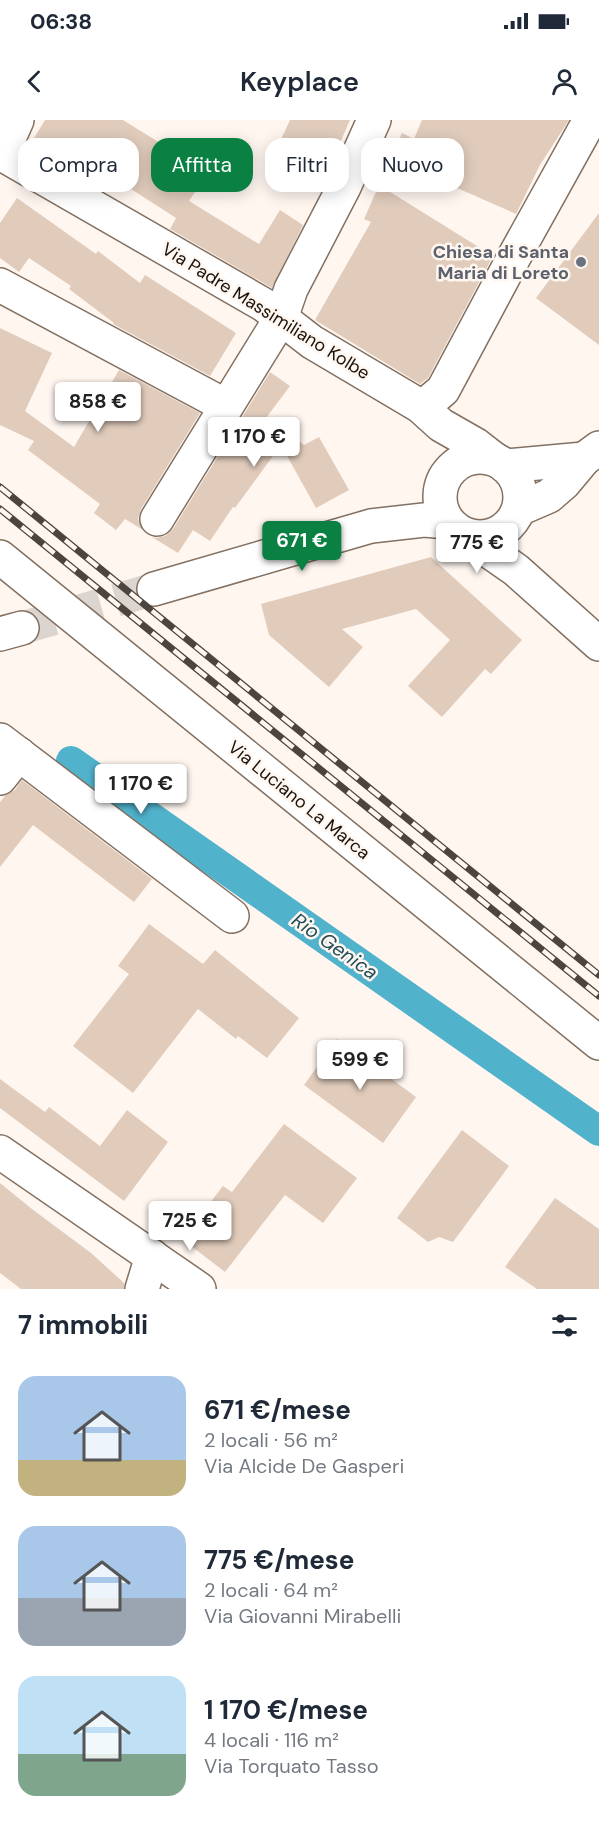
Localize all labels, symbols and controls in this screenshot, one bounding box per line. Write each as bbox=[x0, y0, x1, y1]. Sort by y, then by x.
text: 06:38 bbox=[30, 7, 92, 36]
text: Keyplace bbox=[240, 64, 359, 99]
icon: back bbox=[18, 65, 51, 98]
icon: person bbox=[548, 65, 581, 98]
chip: Compra bbox=[18, 138, 139, 192]
chip: Affitta bbox=[151, 138, 253, 192]
chip: Filtri bbox=[265, 138, 349, 192]
chip: Nuovo bbox=[361, 138, 464, 192]
street label: Via Padre Massimiliano Kolbe bbox=[157, 237, 375, 385]
place label: Chiesa di Santa Maria di Loreto bbox=[433, 240, 569, 285]
marker: Chiesa di Santa Maria di Loreto bbox=[574, 255, 588, 269]
pin: 858 € bbox=[56, 382, 140, 433]
text: 858 € bbox=[69, 388, 127, 414]
pin: 1 170 € bbox=[199, 417, 309, 468]
text: 1 170 € bbox=[222, 423, 286, 449]
pin: 671 € bbox=[260, 521, 344, 572]
pin: 775 € bbox=[435, 523, 519, 574]
text: 671 € bbox=[276, 527, 328, 553]
text: 775 € bbox=[450, 529, 504, 555]
street label: Via Luciano La Marca bbox=[223, 735, 375, 865]
pin: 1 170 € bbox=[86, 764, 196, 815]
text: 1 170 € bbox=[109, 770, 173, 796]
water label: Rio Genica bbox=[287, 907, 383, 985]
pin: 599 € bbox=[318, 1040, 402, 1091]
text: 599 € bbox=[331, 1046, 389, 1072]
pin: 725 € bbox=[148, 1201, 232, 1252]
text: 725 € bbox=[162, 1207, 218, 1233]
text: 7 immobili bbox=[18, 1308, 148, 1342]
icon: filters bbox=[548, 1309, 581, 1342]
text: 671 €/mese bbox=[204, 1393, 351, 1427]
icon: home bbox=[66, 1400, 138, 1472]
text: 2 locali · 56 m² bbox=[204, 1427, 338, 1453]
text: Via Alcide De Gasperi bbox=[204, 1453, 404, 1479]
text: 775 €/mese bbox=[204, 1543, 354, 1577]
icon: home bbox=[66, 1550, 138, 1622]
text: 2 locali · 64 m² bbox=[204, 1577, 338, 1603]
text: Via Giovanni Mirabelli bbox=[204, 1603, 401, 1629]
text: 1 170 €/mese bbox=[204, 1693, 368, 1727]
icon: home bbox=[66, 1700, 138, 1772]
text: 4 locali · 116 m² bbox=[204, 1727, 339, 1753]
text: Via Torquato Tasso bbox=[204, 1753, 379, 1779]

